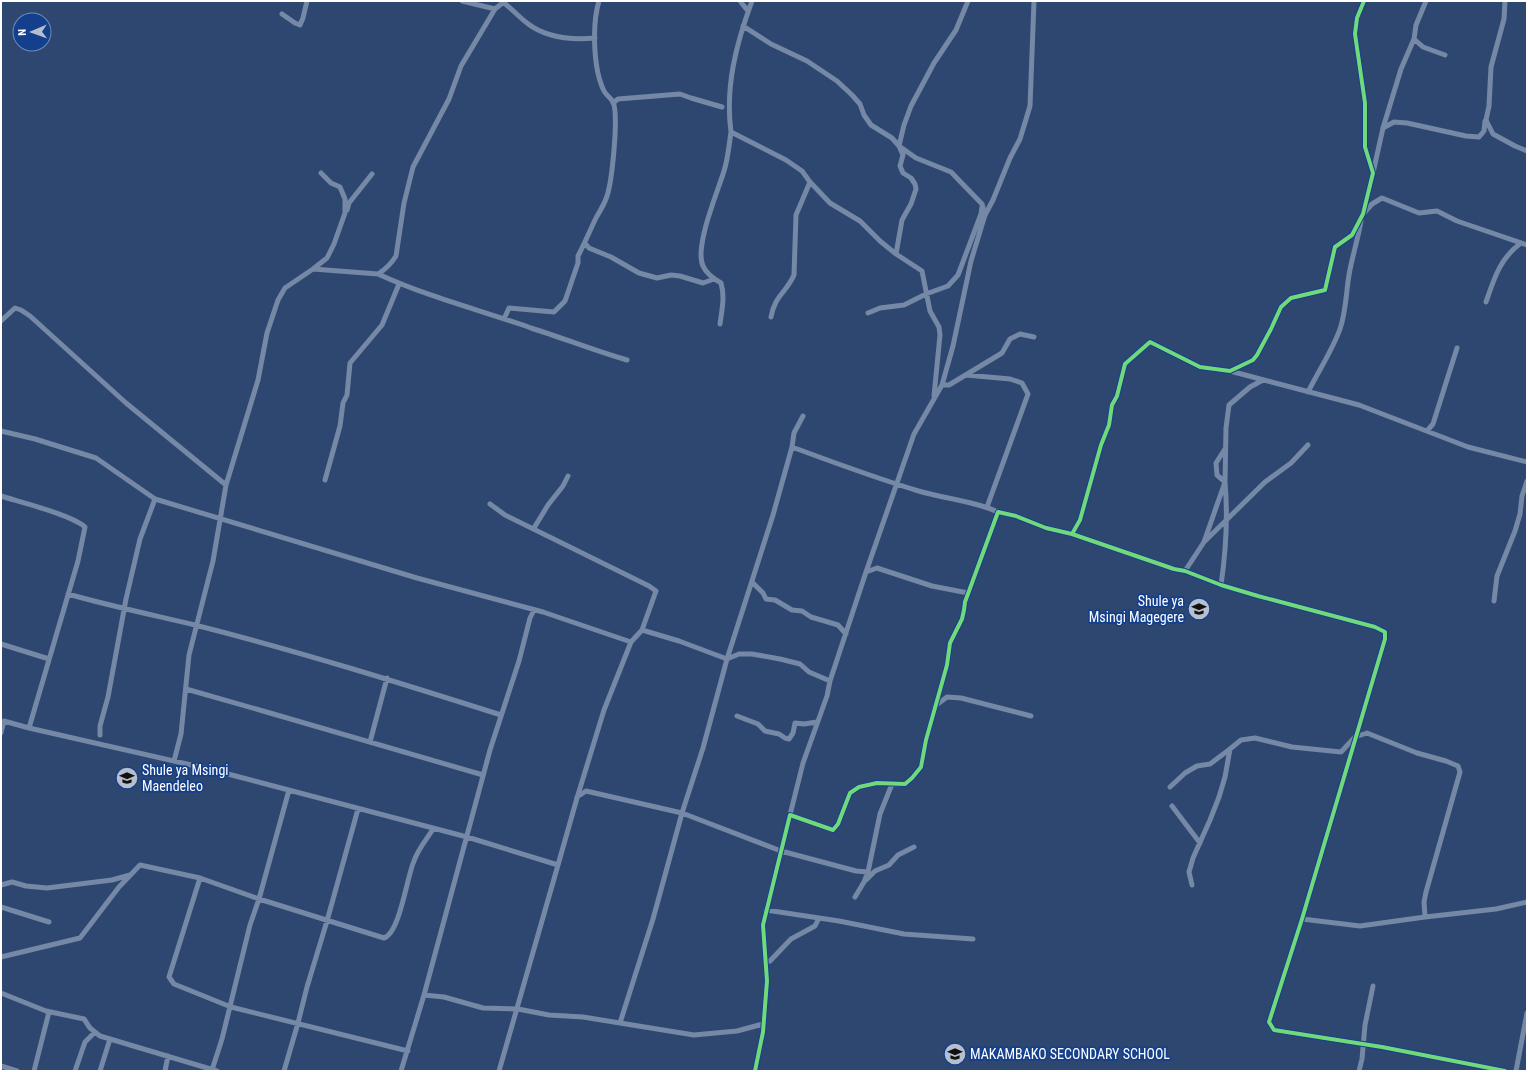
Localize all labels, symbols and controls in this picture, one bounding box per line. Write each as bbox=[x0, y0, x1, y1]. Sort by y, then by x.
north arrow bbox=[12, 12, 52, 52]
text: N bbox=[16, 28, 29, 36]
place label: Shule ya Msingi Magegere bbox=[1089, 593, 1184, 625]
school or university icon: Shule ya Msingi Magegere bbox=[1186, 596, 1212, 622]
place label: Shule ya Msingi Maendeleo bbox=[142, 762, 229, 794]
school or university icon: Shule ya Msingi Maendeleo bbox=[114, 765, 140, 791]
school or university icon: MAKAMBAKO SECONDARY SCHOOL bbox=[942, 1041, 968, 1067]
place label: MAKAMBAKO SECONDARY SCHOOL bbox=[970, 1046, 1170, 1062]

